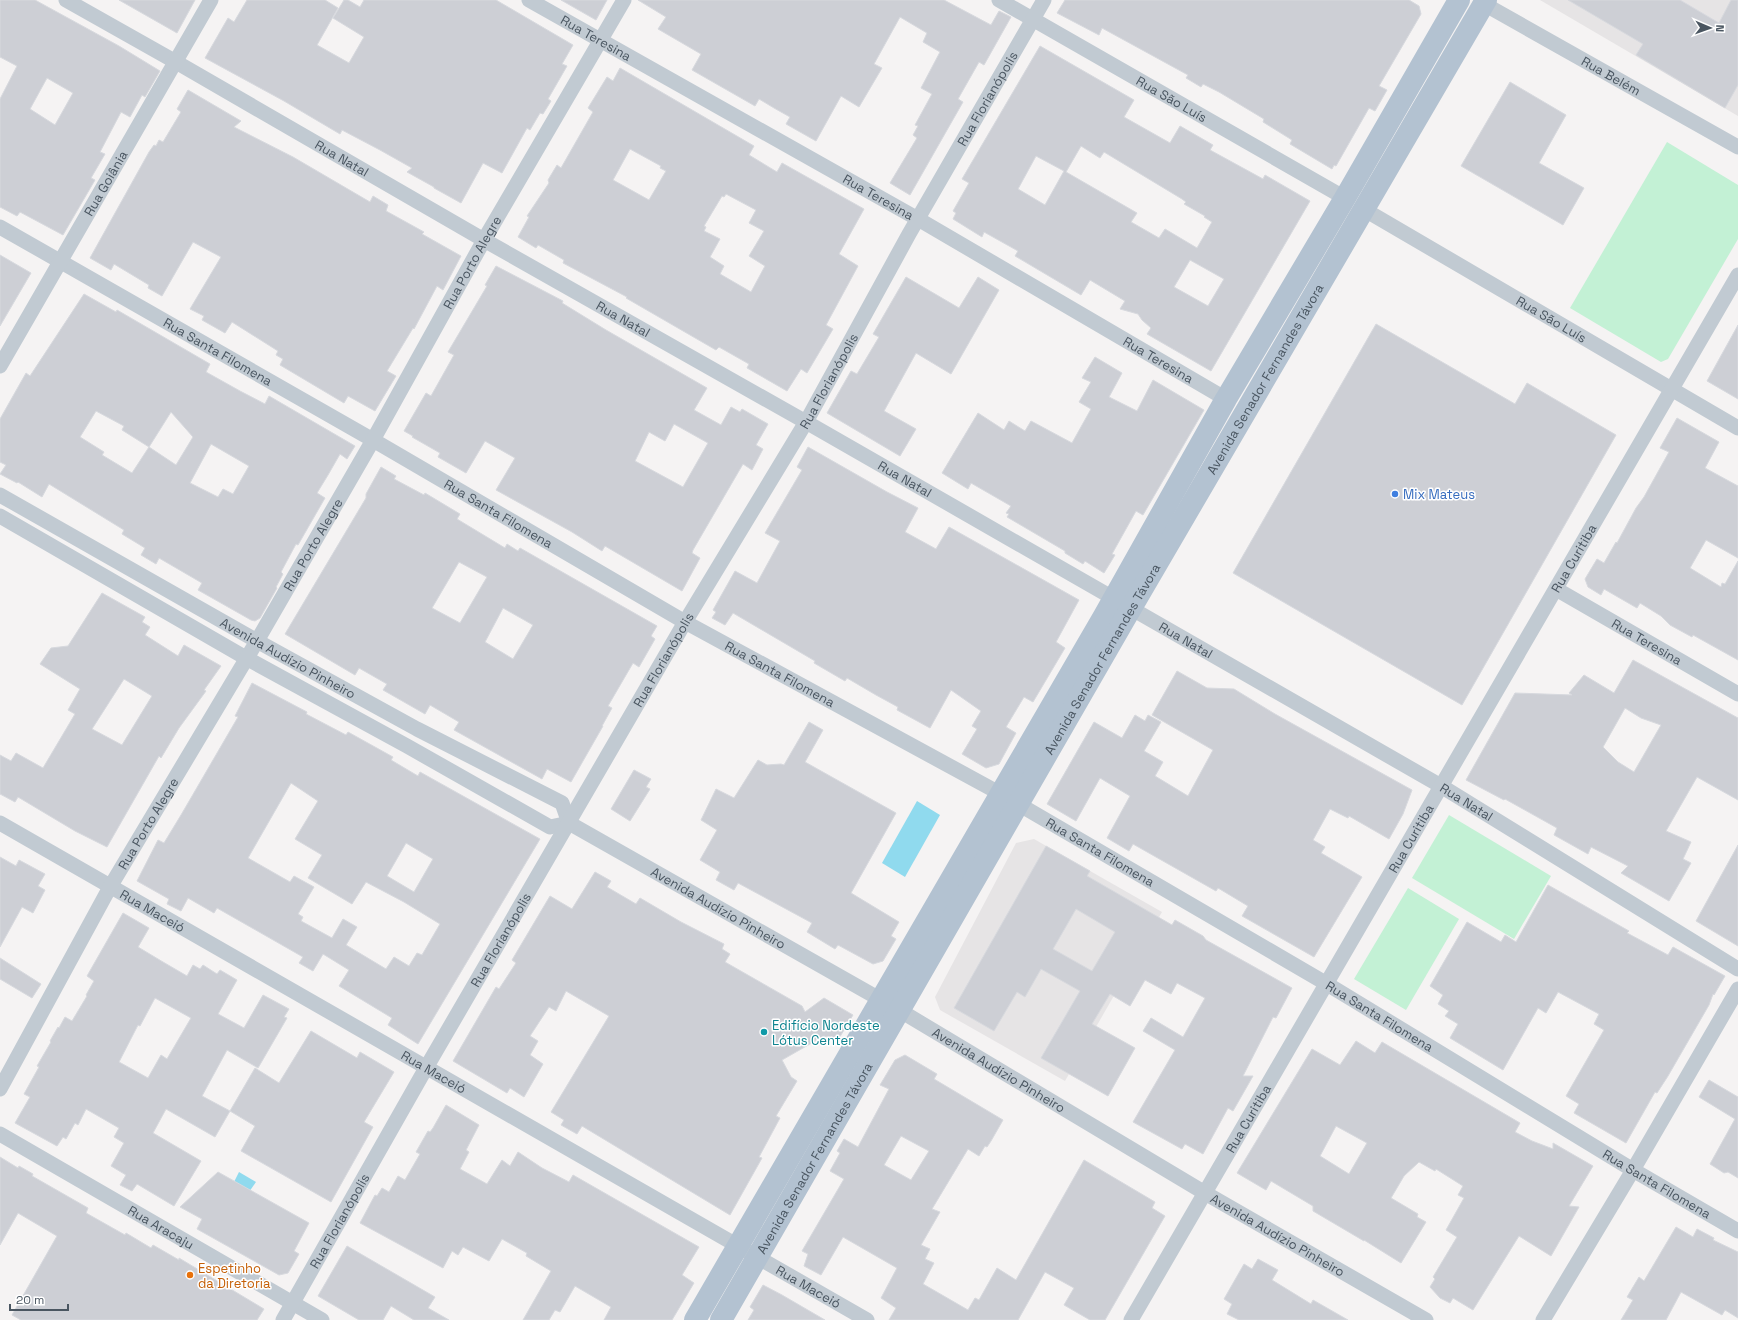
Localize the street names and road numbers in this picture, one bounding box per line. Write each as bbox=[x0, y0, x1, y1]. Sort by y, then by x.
street label: Rua Teresina bbox=[558, 11, 635, 65]
street label: Rua Florianópolis bbox=[953, 48, 1021, 149]
street label: Rua Belém bbox=[1579, 52, 1644, 99]
street label: Rua São Luís bbox=[1133, 72, 1210, 126]
street label: Rua Natal bbox=[312, 136, 372, 180]
street label: Rua Goiânia bbox=[80, 147, 131, 219]
street label: Rua Teresina bbox=[840, 170, 917, 224]
street label: Rua Porto Alegre bbox=[439, 213, 505, 312]
street label: Avenida Senador Fernandes Távora bbox=[1203, 280, 1327, 477]
street label: Rua São Luís bbox=[1513, 292, 1590, 346]
street label: Rua Natal bbox=[593, 297, 653, 341]
street label: Rua Santa Filomena bbox=[160, 314, 276, 390]
street label: Rua Florianópolis bbox=[795, 330, 862, 432]
street label: Rua Teresina bbox=[1120, 332, 1197, 387]
street label: Rua Natal bbox=[875, 457, 935, 501]
street label: Rua Santa Filomena bbox=[441, 475, 556, 552]
street label: Rua Porto Alegre bbox=[279, 495, 346, 594]
street label: Rua Curitiba bbox=[1547, 520, 1600, 596]
street label: Avenida Senador Fernandes Távora bbox=[1040, 560, 1164, 758]
street label: Rua Florianópolis bbox=[629, 609, 697, 710]
street label: Avenida Audízio Pinheiro bbox=[217, 613, 359, 702]
street label: Rua Teresina bbox=[1609, 614, 1686, 669]
street label: Rua Natal bbox=[1156, 618, 1216, 662]
street label: Rua Santa Filomena bbox=[722, 637, 839, 711]
street label: Rua Porto Alegre bbox=[114, 774, 182, 873]
street label: Rua Natal bbox=[1437, 779, 1496, 825]
street label: Rua Curitiba bbox=[1384, 801, 1438, 876]
street label: Rua Santa Filomena bbox=[1043, 814, 1158, 890]
street label: Avenida Audízio Pinheiro bbox=[648, 863, 789, 953]
street label: Rua Maceió bbox=[117, 885, 188, 936]
street label: Rua Florianópolis bbox=[466, 889, 535, 990]
street label: Rua Santa Filomena bbox=[1323, 977, 1437, 1055]
street label: Avenida Audízio Pinheiro bbox=[929, 1023, 1069, 1116]
street label: Rua Maceió bbox=[398, 1046, 469, 1097]
street label: Avenida Senador Fernandes Távora bbox=[753, 1059, 876, 1257]
street label: Rua Curitiba bbox=[1221, 1081, 1275, 1156]
street label: Rua Santa Filomena bbox=[1600, 1145, 1715, 1222]
street label: Rua Florianópolis bbox=[306, 1170, 373, 1271]
street label: Avenida Audízio Pinheiro bbox=[1207, 1189, 1348, 1280]
street label: Rua Aracaju bbox=[125, 1201, 197, 1253]
street label: Rua Maceió bbox=[773, 1261, 844, 1312]

